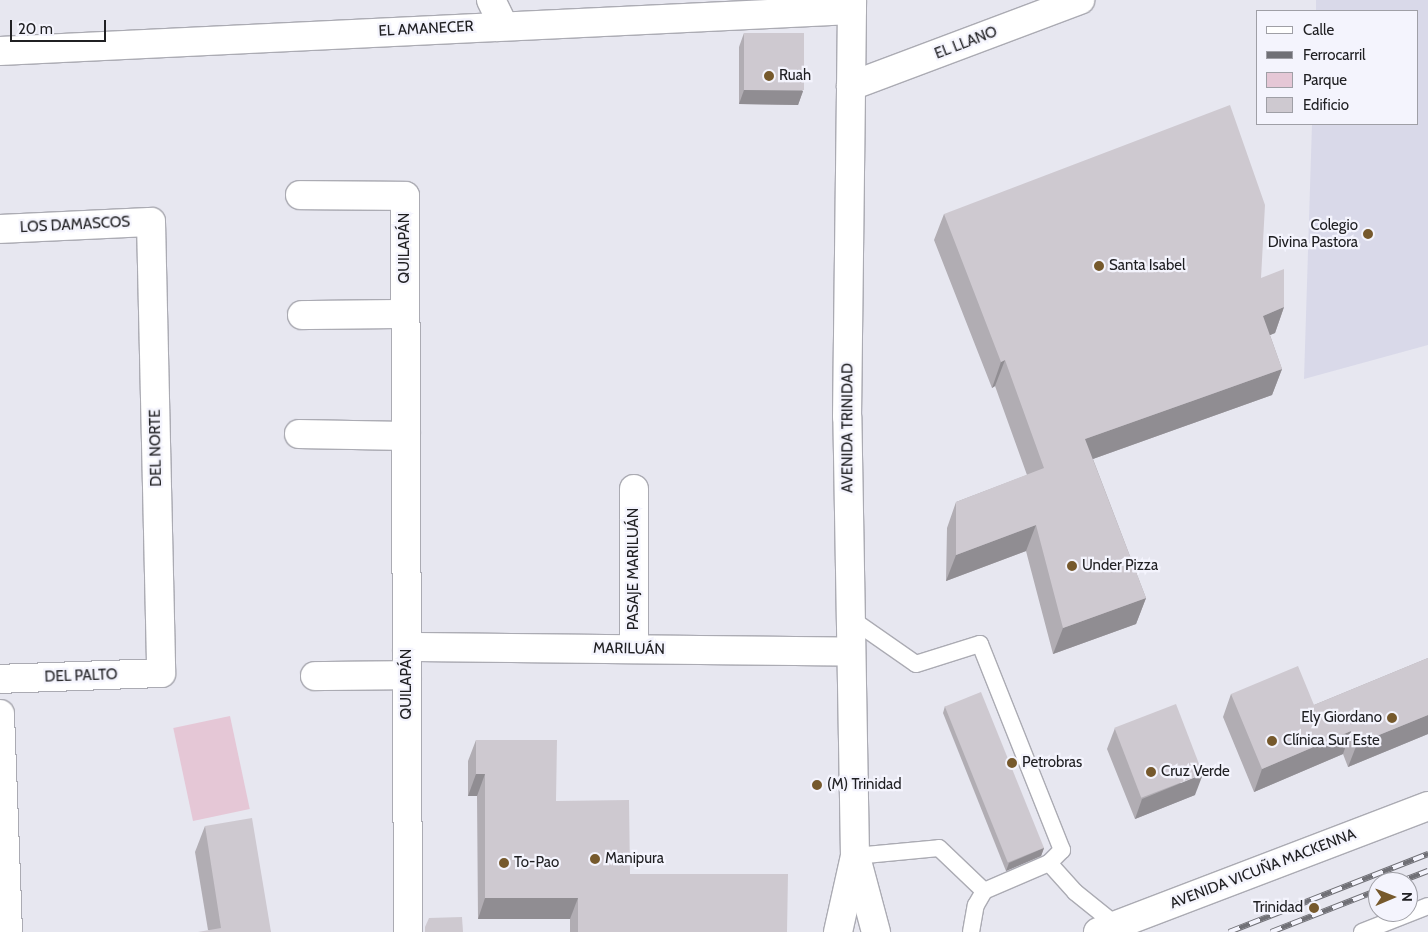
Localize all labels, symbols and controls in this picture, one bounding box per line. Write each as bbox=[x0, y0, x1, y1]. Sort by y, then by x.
scale bar bbox=[12, 10, 109, 42]
legend bbox=[1256, 10, 1418, 125]
street label: EL AMANECER bbox=[378, 18, 474, 40]
text: 20 m bbox=[18, 20, 53, 38]
text: Calle bbox=[1303, 21, 1334, 39]
street label: EL LLANO bbox=[932, 23, 1000, 63]
text: Ferrocarril bbox=[1303, 46, 1366, 64]
place label: Ruah bbox=[779, 67, 811, 85]
marker: Ruah bbox=[763, 70, 775, 82]
text: Parque bbox=[1303, 71, 1347, 89]
text: Edificio bbox=[1303, 96, 1349, 114]
street label: LOS DAMASCOS bbox=[19, 213, 131, 237]
street label: QUILAPÁN bbox=[396, 213, 414, 283]
place label: Colegio Divina Pastora bbox=[1268, 216, 1358, 251]
marker: Colegio Divina Pastora bbox=[1362, 228, 1374, 240]
place label: Santa Isabel bbox=[1109, 257, 1185, 275]
marker: Santa Isabel bbox=[1093, 260, 1105, 272]
street label: AVENIDA TRINIDAD bbox=[839, 363, 857, 493]
street label: DEL NORTE bbox=[146, 409, 166, 487]
street label: PASAJE MARILUÁN bbox=[625, 508, 643, 630]
place label: Under Pizza bbox=[1082, 557, 1158, 575]
marker: Under Pizza bbox=[1066, 560, 1078, 572]
street label: MARILUÁN bbox=[593, 639, 665, 659]
street label: QUILAPÁN bbox=[398, 649, 416, 719]
street label: DEL PALTO bbox=[44, 666, 118, 686]
place label: Ely Giordano bbox=[1301, 709, 1382, 727]
marker: Ely Giordano bbox=[1386, 712, 1398, 724]
place label: Clínica Sur Este bbox=[1283, 732, 1380, 750]
marker: Clínica Sur Este bbox=[1265, 734, 1279, 748]
place label: Petrobras bbox=[1022, 754, 1082, 772]
marker: Petrobras bbox=[1006, 757, 1018, 769]
place label: Cruz Verde bbox=[1161, 763, 1230, 781]
marker: Cruz Verde bbox=[1145, 766, 1157, 778]
place label: (M) Trinidad bbox=[827, 776, 901, 794]
marker: (M) Trinidad bbox=[811, 779, 823, 791]
street label: AVENIDA VICUÑA MACKENNA bbox=[1168, 825, 1358, 913]
place label: Manipura bbox=[605, 850, 664, 868]
marker: Manipura bbox=[589, 853, 601, 865]
place label: To-Pao bbox=[514, 854, 559, 872]
marker: To-Pao bbox=[498, 857, 510, 869]
north arrow bbox=[1368, 872, 1418, 922]
text: N bbox=[1398, 892, 1416, 902]
place label: Trinidad bbox=[1253, 899, 1303, 917]
marker: Trinidad bbox=[1307, 901, 1321, 915]

